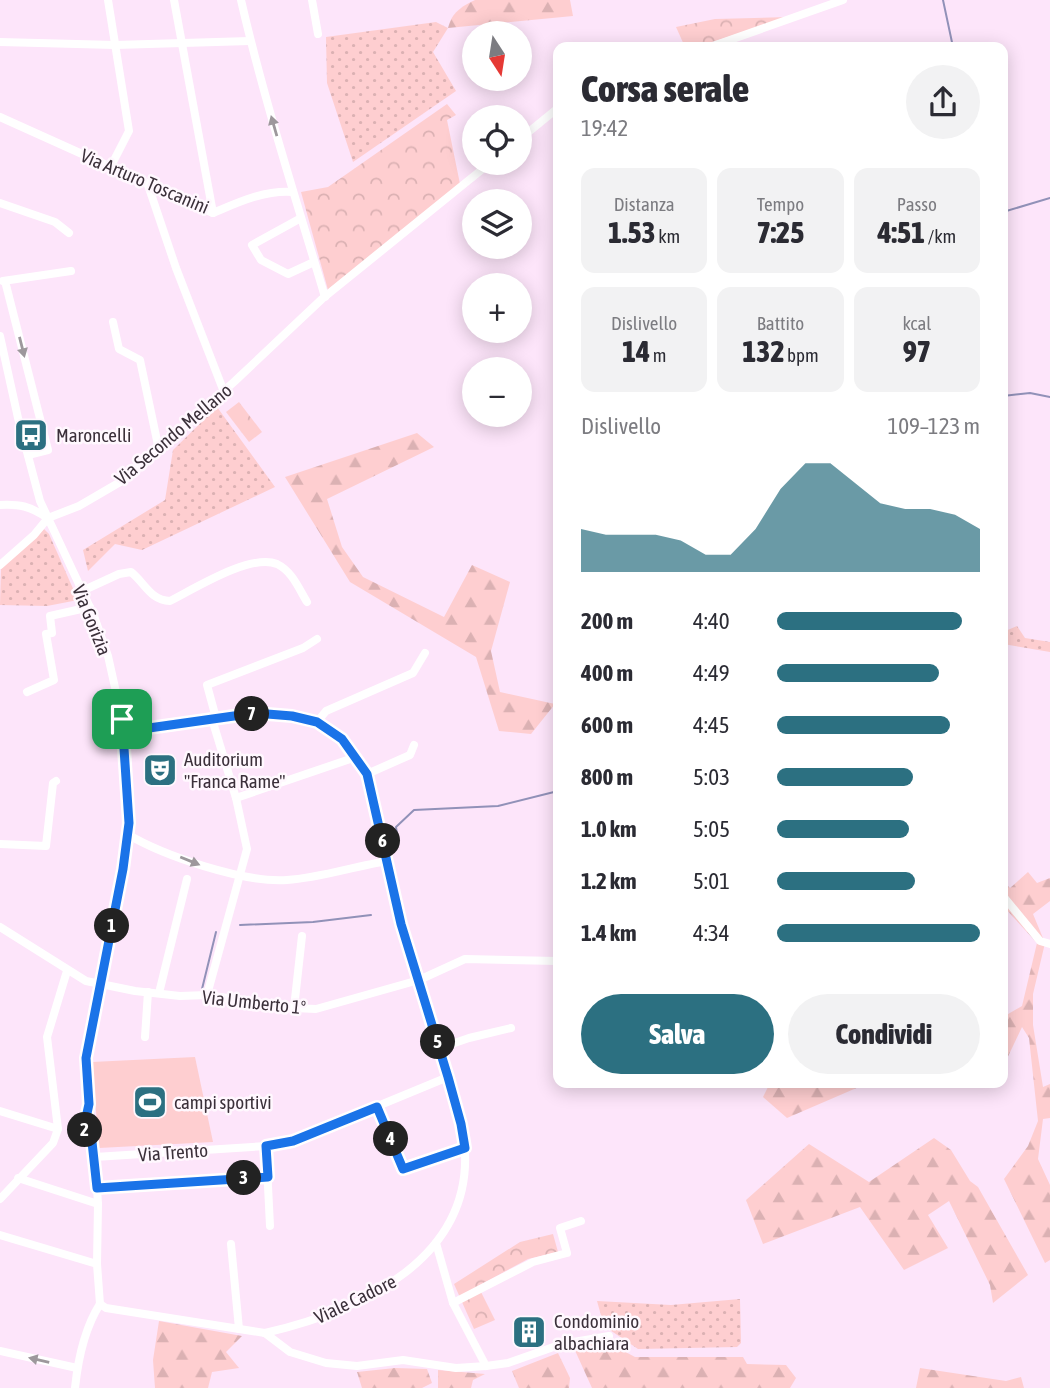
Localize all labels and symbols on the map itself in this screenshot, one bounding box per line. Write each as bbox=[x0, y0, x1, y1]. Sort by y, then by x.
north arrow bbox=[462, 21, 532, 91]
one-way arrow bbox=[269, 115, 279, 136]
street label: Via Arturo Toscanini bbox=[77, 144, 213, 218]
one-way arrow bbox=[17, 336, 28, 358]
street label: Via Secondo Mellano bbox=[110, 379, 236, 489]
bus stop icon: Maroncelli bbox=[12, 416, 50, 454]
place label: Maroncelli bbox=[56, 424, 131, 446]
street label: Via Gorizia bbox=[68, 582, 116, 658]
pin bbox=[92, 689, 152, 749]
pin: 7 bbox=[234, 696, 270, 732]
place label: Auditorium "Franca Rame" bbox=[184, 748, 285, 792]
theatre icon: Auditorium "Franca Rame" bbox=[141, 751, 179, 789]
pin: 6 bbox=[366, 824, 400, 858]
one-way arrow bbox=[179, 856, 200, 867]
pin: 1 bbox=[94, 908, 130, 944]
street label: Via Umberto 1° bbox=[201, 986, 307, 1018]
pin: 5 bbox=[420, 1024, 456, 1060]
sports icon: campi sportivi bbox=[131, 1083, 169, 1121]
place label: campi sportivi bbox=[174, 1091, 272, 1113]
pin: 2 bbox=[68, 1112, 102, 1148]
pin: 4 bbox=[374, 1122, 408, 1156]
street label: Via Trento bbox=[137, 1139, 209, 1165]
pin: 3 bbox=[226, 1160, 262, 1196]
street label: Viale Cadore bbox=[311, 1270, 399, 1328]
place label: Condominio albachiara bbox=[554, 1310, 639, 1354]
building icon: Condominio albachiara bbox=[510, 1313, 548, 1351]
one-way arrow bbox=[28, 1354, 50, 1365]

